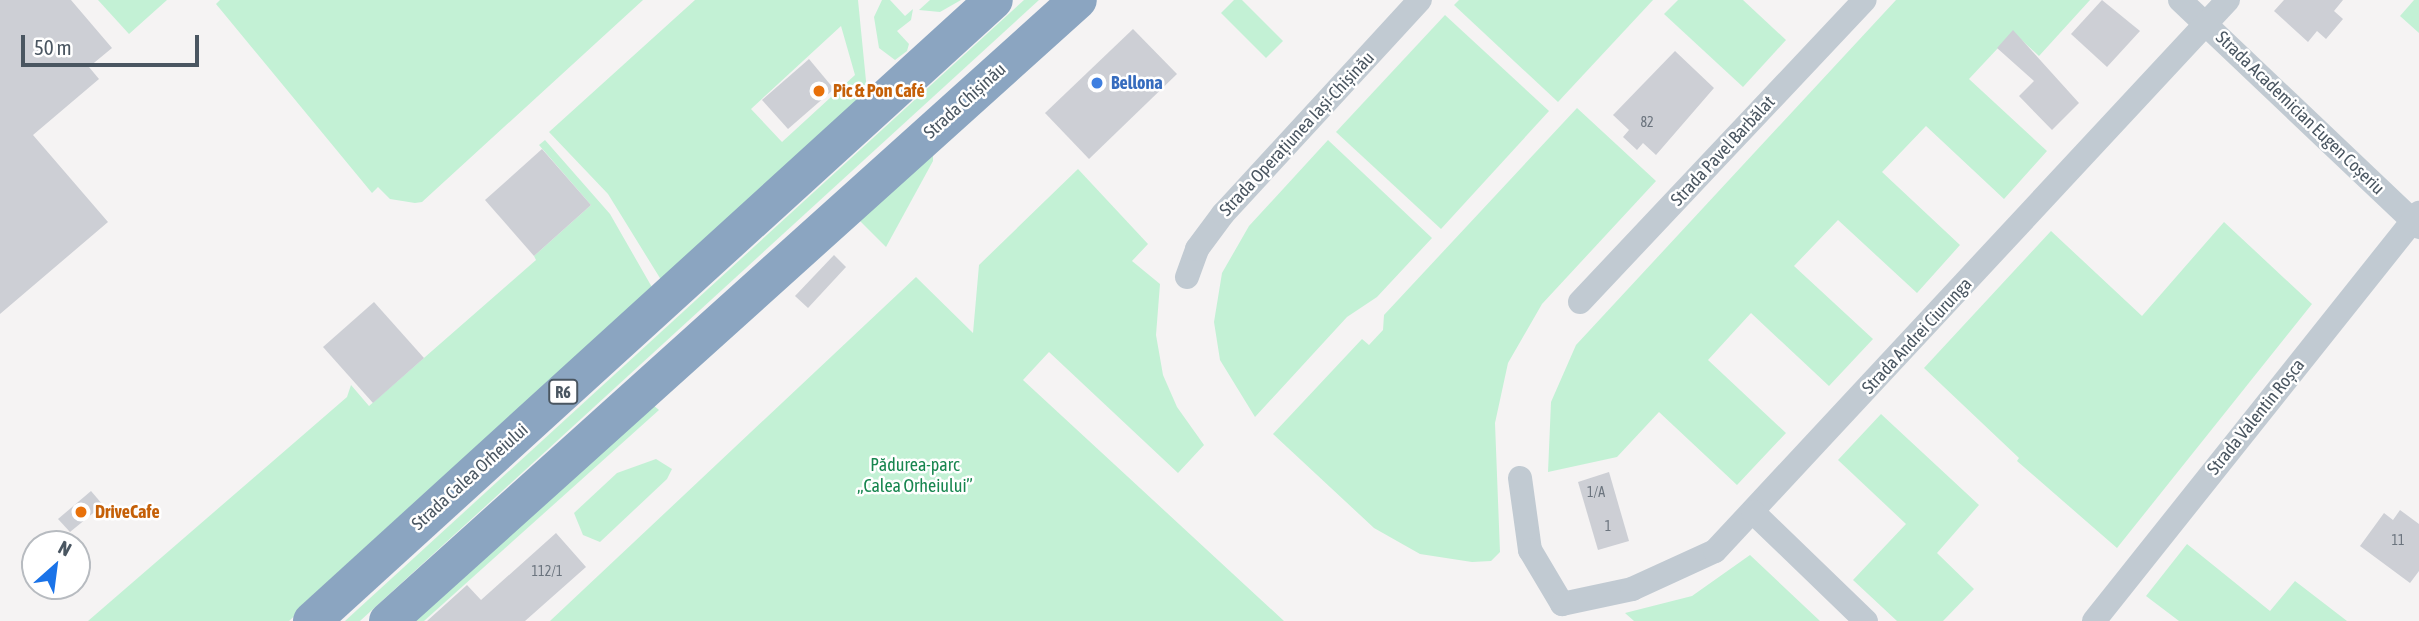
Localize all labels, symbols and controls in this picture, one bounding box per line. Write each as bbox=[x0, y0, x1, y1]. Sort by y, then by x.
scale bar bbox=[24, 21, 203, 65]
street label: Strada Academician Eugen Coșeriu bbox=[2211, 27, 2389, 199]
text: 50 m bbox=[34, 35, 72, 59]
street label: Strada Operațiunea Iași-Chișinău bbox=[1215, 47, 1379, 221]
street label: Strada Chișinău bbox=[920, 59, 1010, 143]
place label: Bellona bbox=[1111, 72, 1163, 94]
marker: Bellona bbox=[1089, 75, 1105, 91]
place label: Pic & Pon Café bbox=[833, 80, 925, 102]
marker: Pic & Pon Café bbox=[811, 83, 827, 99]
street label: Strada Pavel Barbălat bbox=[1667, 92, 1779, 210]
house number: 82 bbox=[1640, 114, 1654, 130]
street label: Strada Andrei Ciurunga bbox=[1858, 273, 1976, 399]
street label: Strada Valentin Roșca bbox=[2203, 355, 2309, 479]
road number: R6 bbox=[547, 380, 579, 404]
street label: Strada Calea Orheiului bbox=[408, 419, 532, 535]
park label: Pădurea-parc „Calea Orheiului” bbox=[857, 455, 973, 498]
house number: 1/A bbox=[1587, 484, 1605, 500]
place label: DriveCafe bbox=[95, 501, 160, 523]
marker: DriveCafe bbox=[73, 504, 89, 520]
house number: 1 bbox=[1605, 518, 1611, 534]
north arrow bbox=[21, 530, 91, 600]
house number: 11 bbox=[2391, 532, 2405, 548]
text: N bbox=[55, 536, 75, 561]
house number: 112/1 bbox=[531, 563, 563, 579]

